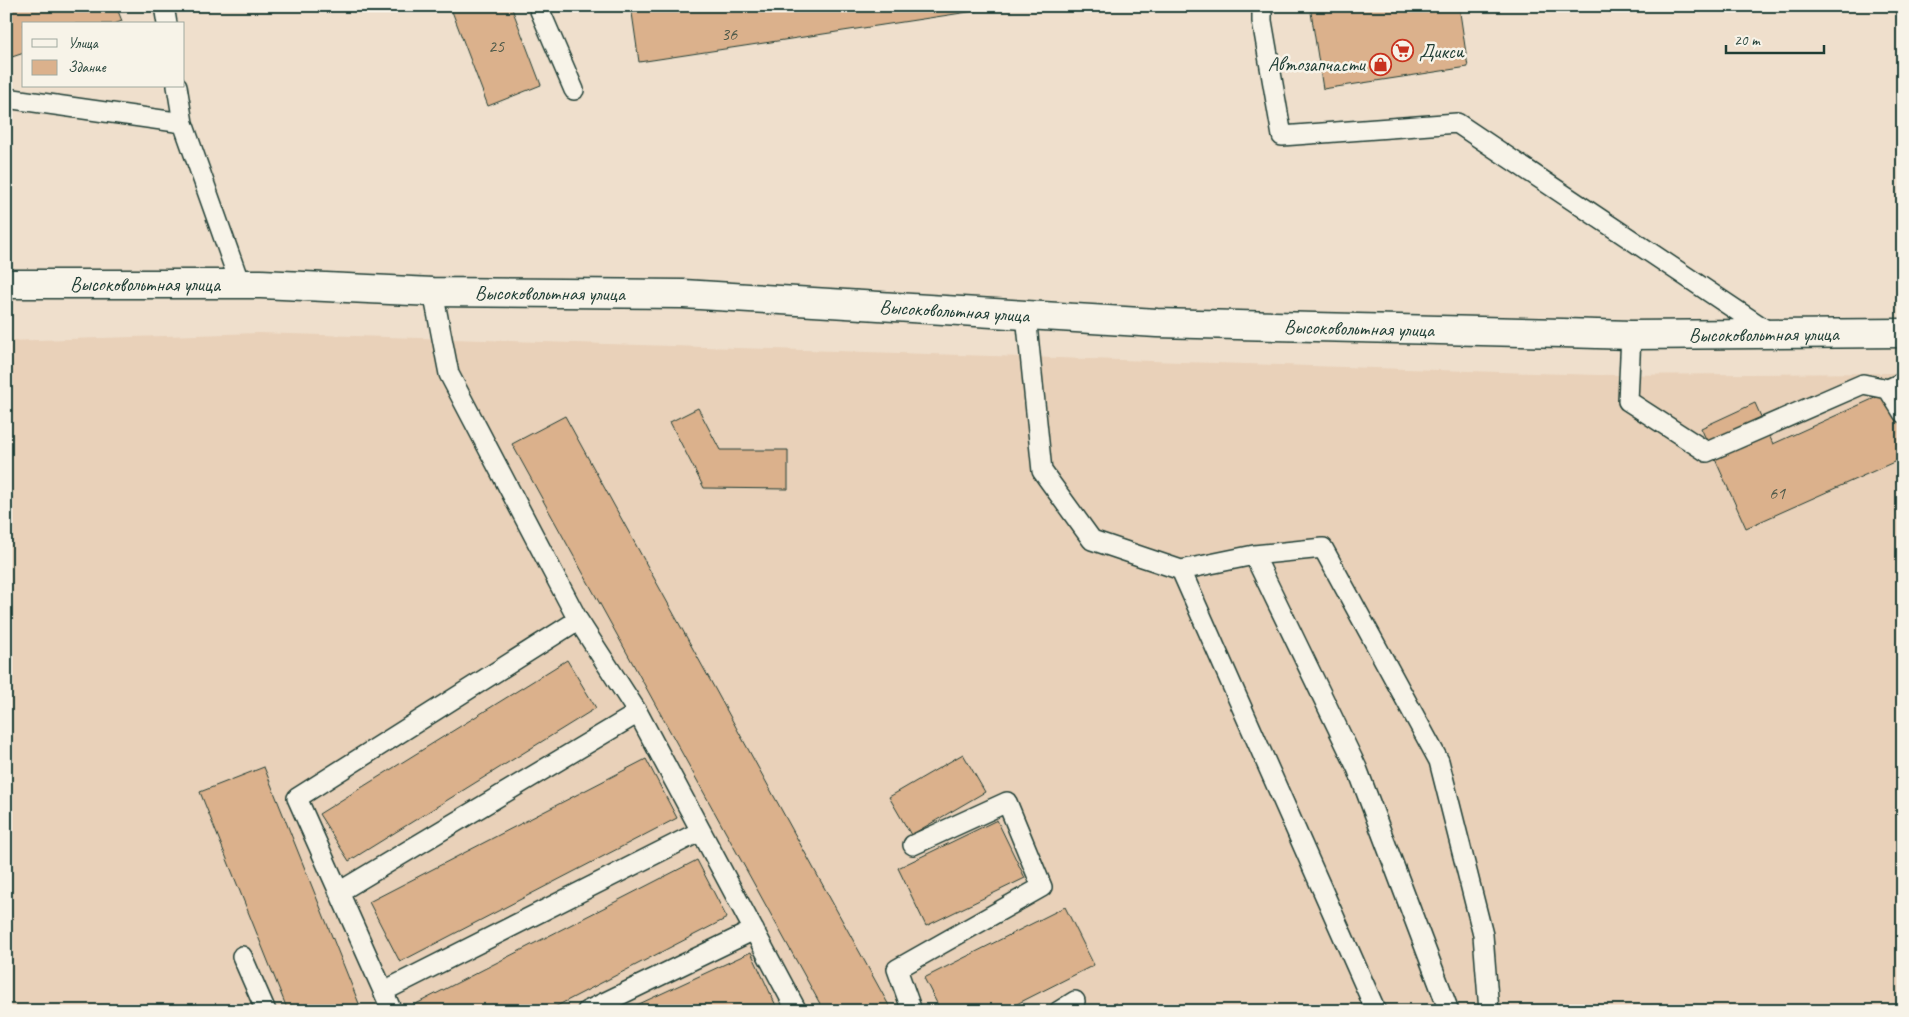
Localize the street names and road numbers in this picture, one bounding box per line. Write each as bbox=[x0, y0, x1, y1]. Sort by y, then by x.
street label: Высоковольтная улица bbox=[70, 272, 222, 297]
street label: Высоковольтная улица bbox=[475, 280, 627, 307]
street label: Высоковольтная улица bbox=[879, 294, 1032, 328]
street label: Высоковольтная улица bbox=[1283, 314, 1436, 343]
street label: Высоковольтная улица bbox=[1689, 321, 1841, 348]

